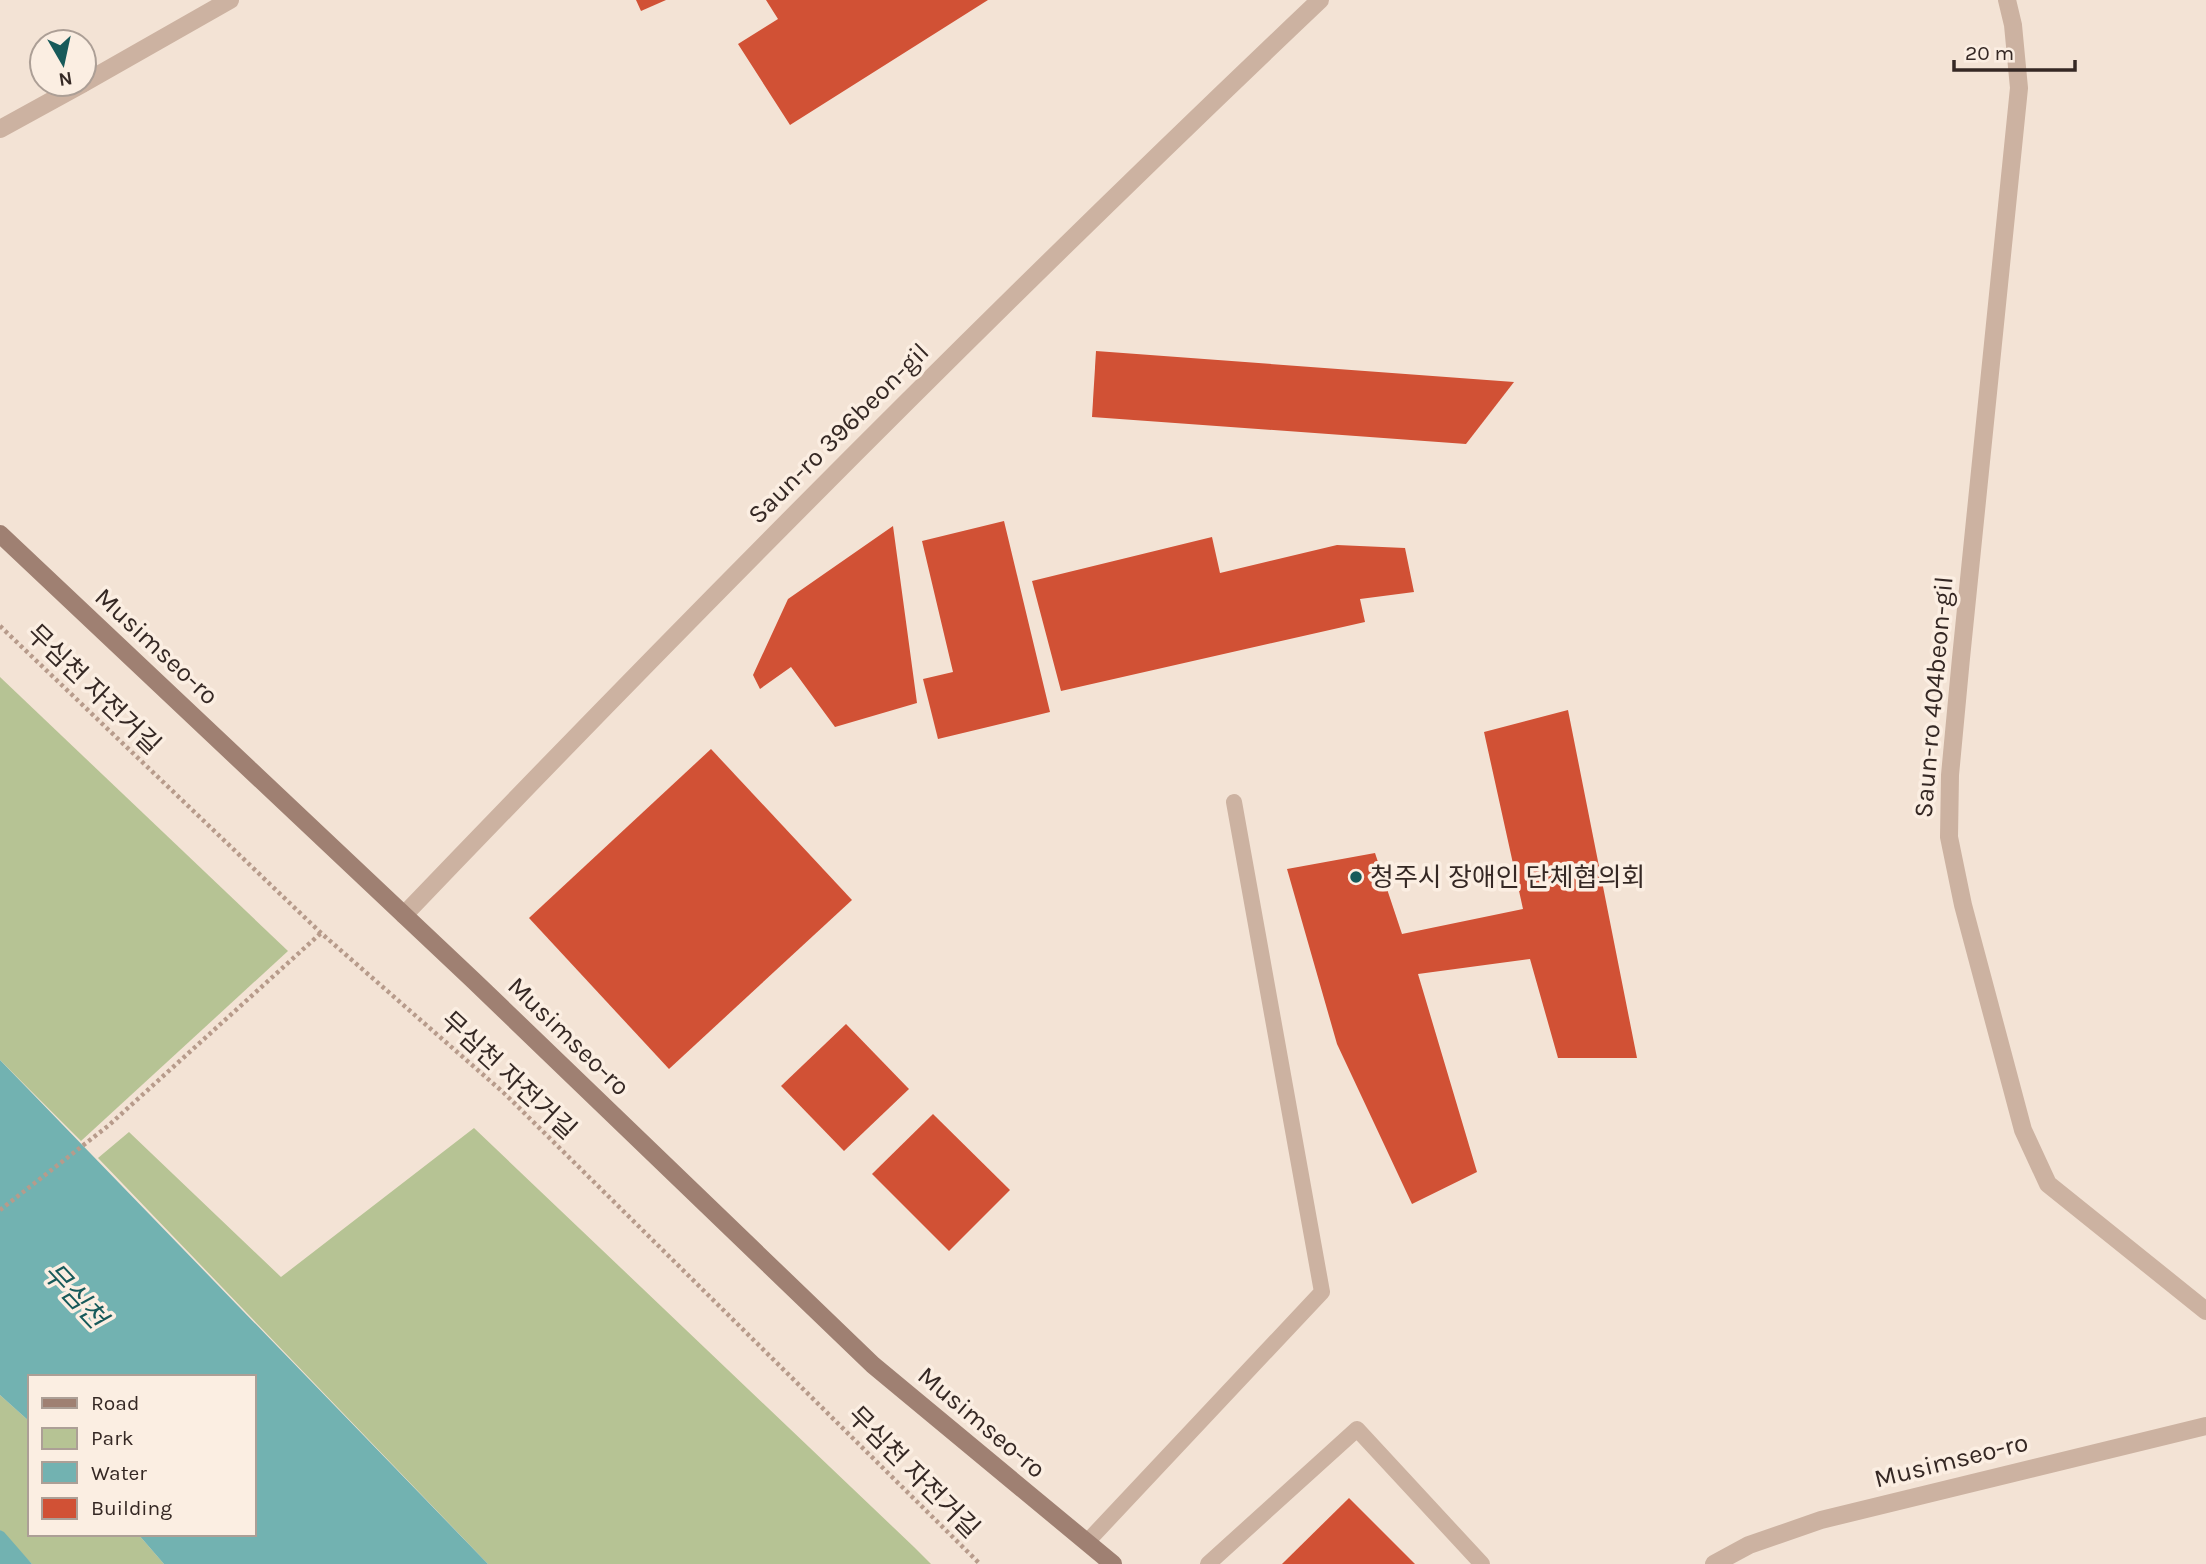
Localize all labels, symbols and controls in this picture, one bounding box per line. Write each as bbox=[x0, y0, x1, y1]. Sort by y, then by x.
north arrow bbox=[28, 28, 98, 98]
scale bar bbox=[1954, 28, 2075, 72]
text: 20 m bbox=[1965, 41, 2014, 65]
text: N bbox=[57, 67, 74, 91]
street label: Saun-ro 396beon-gil bbox=[741, 336, 935, 530]
street label: Saun-ro 404beon-gil bbox=[1908, 575, 1959, 819]
street label: Musimseo-ro bbox=[89, 581, 225, 711]
street label: 무심천 자전거길 bbox=[20, 618, 167, 761]
place label: 청주시 장애인 단체협의회 bbox=[1370, 862, 1645, 893]
marker: 청주시 장애인 단체협의회 bbox=[1348, 869, 1364, 885]
street label: Musimseo-ro bbox=[501, 971, 636, 1102]
street label: 무심천 자전거길 bbox=[435, 1005, 583, 1146]
water label: 무심천 bbox=[36, 1256, 115, 1337]
street label: Musimseo-ro bbox=[911, 1360, 1052, 1485]
legend bbox=[28, 1375, 256, 1536]
text: Road bbox=[91, 1391, 139, 1415]
street label: 무심천 자전거길 bbox=[841, 1400, 986, 1545]
text: Park bbox=[91, 1426, 134, 1450]
street label: Musimseo-ro bbox=[1871, 1426, 2031, 1495]
text: Water bbox=[91, 1461, 147, 1485]
text: Building bbox=[91, 1496, 172, 1520]

